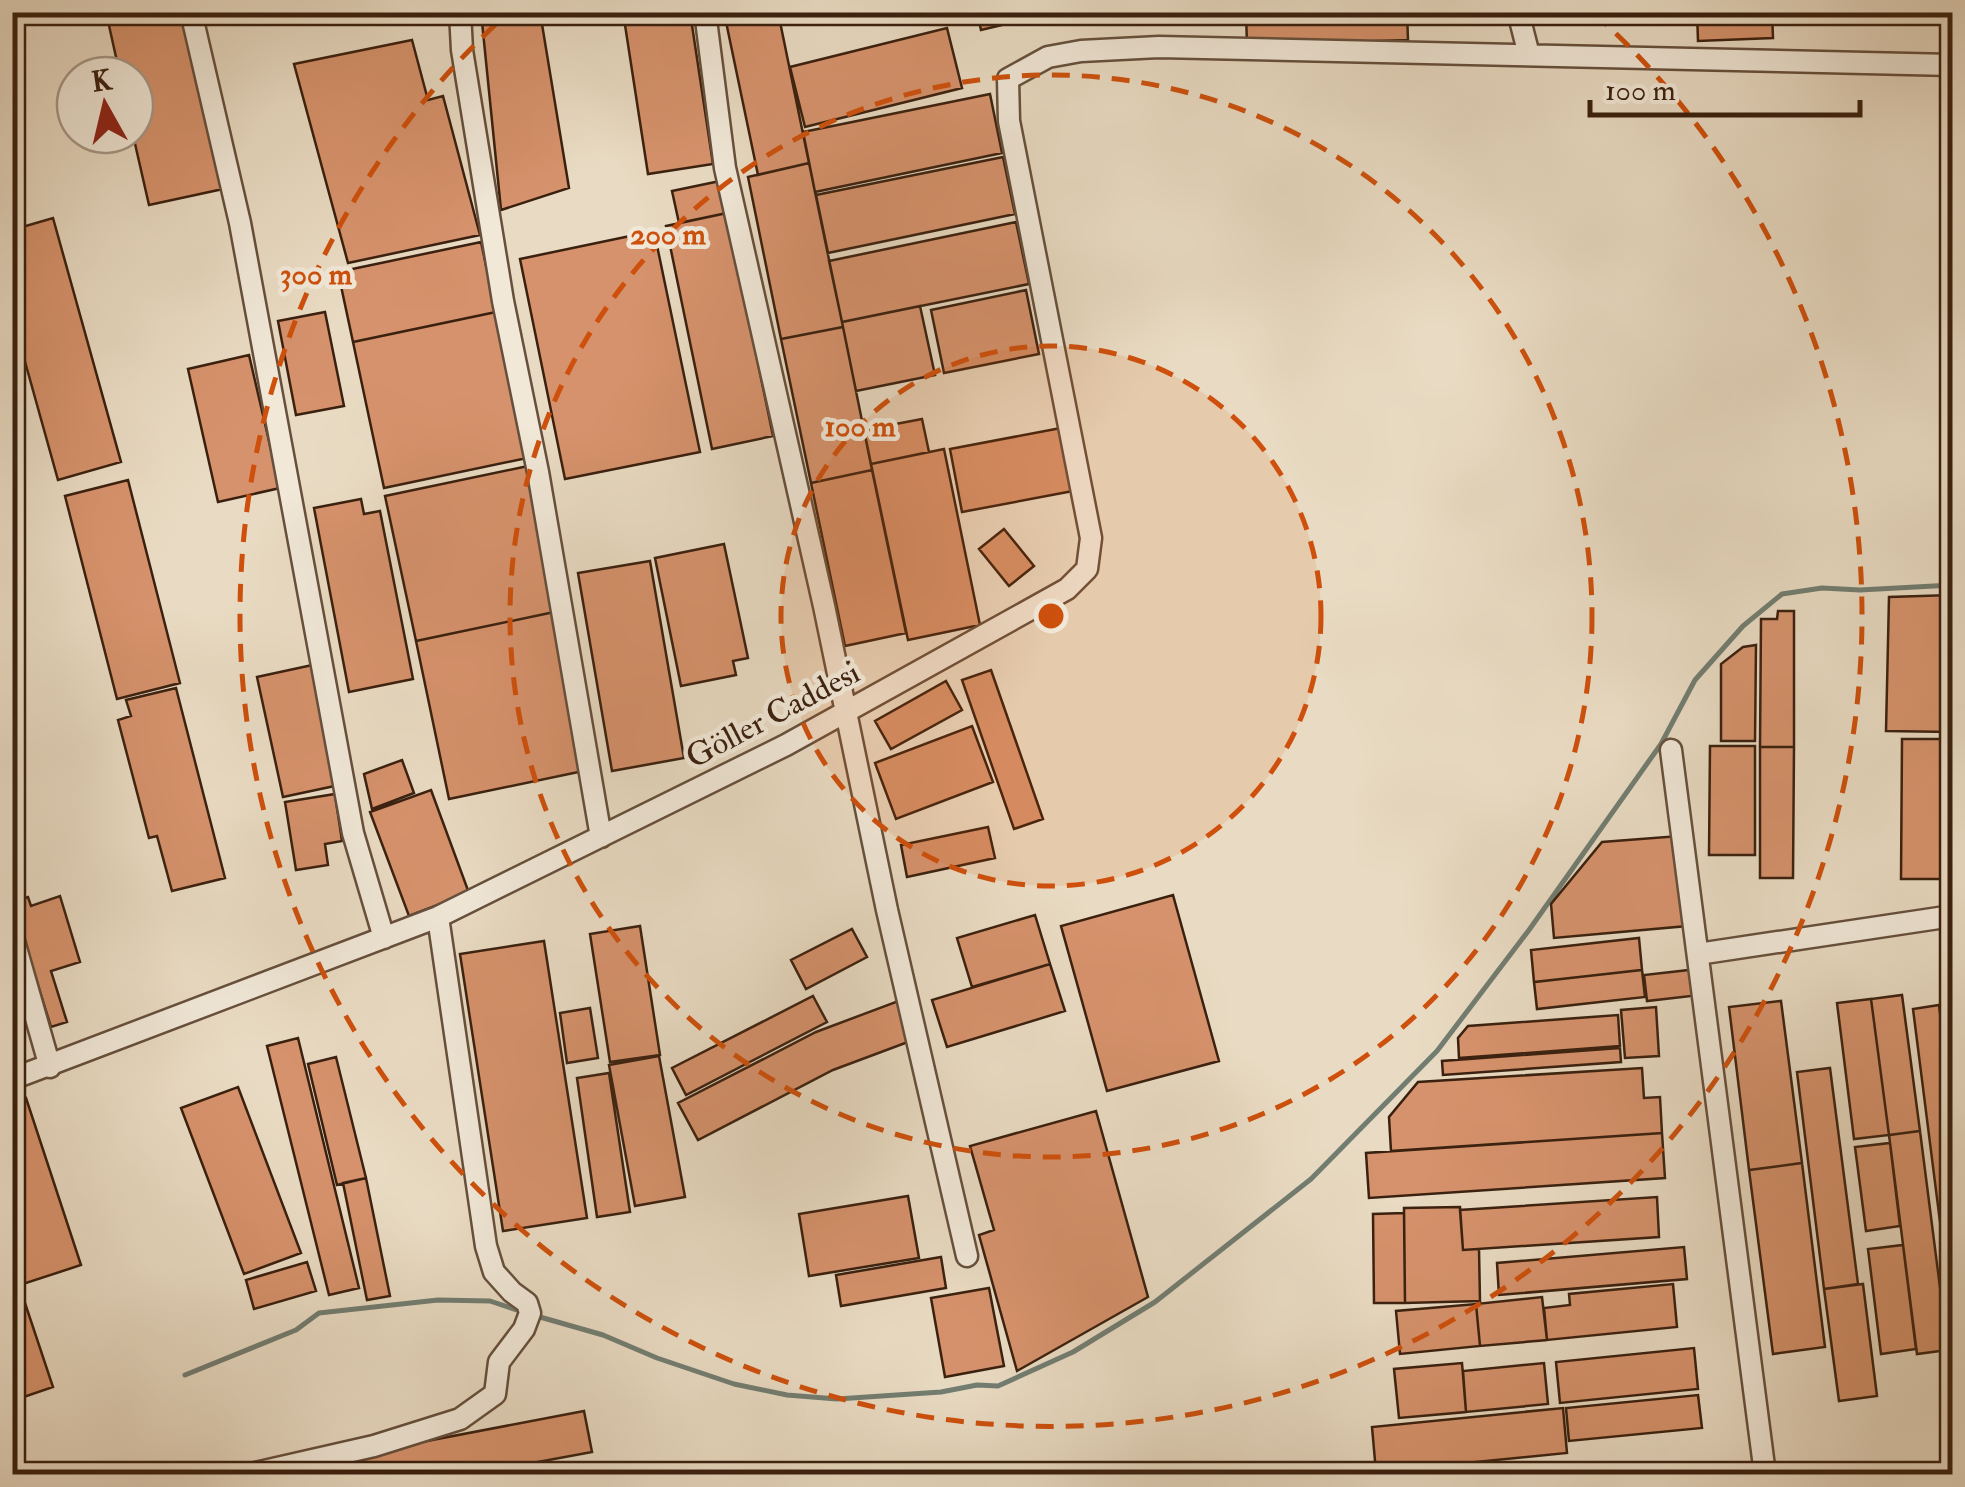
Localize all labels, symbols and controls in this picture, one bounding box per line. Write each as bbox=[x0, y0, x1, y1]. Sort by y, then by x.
north arrow bbox=[55, 55, 155, 155]
scale bar bbox=[1590, 55, 1860, 117]
text: K bbox=[90, 63, 115, 100]
text: 100 m bbox=[1605, 72, 1676, 109]
text: 200 m bbox=[630, 216, 706, 253]
text: 300 m bbox=[280, 256, 353, 293]
text: 100 m bbox=[825, 408, 896, 445]
centre of rings bbox=[1033, 598, 1069, 634]
street label: Göller Caddesi bbox=[679, 652, 867, 778]

